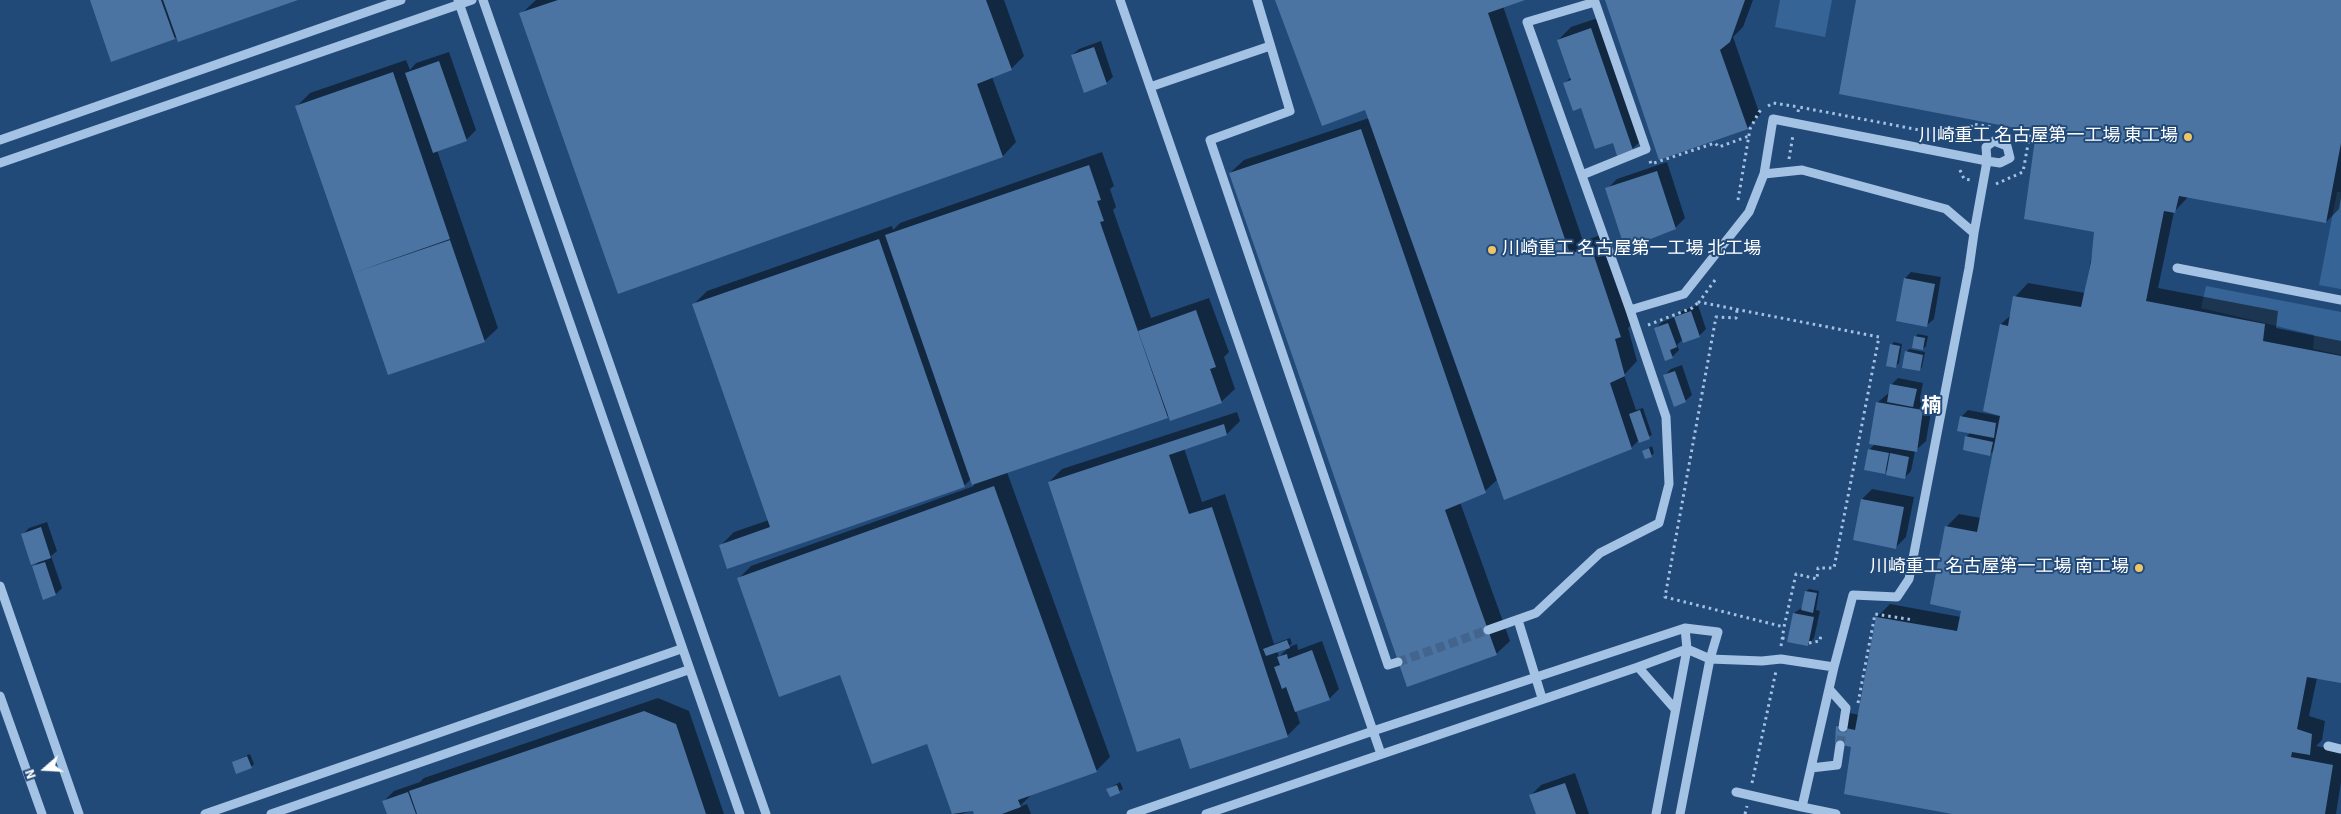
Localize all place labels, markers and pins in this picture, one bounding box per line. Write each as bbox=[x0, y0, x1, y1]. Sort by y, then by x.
place label: 川崎重工 名古屋第一工場 東工場 bbox=[1919, 126, 2178, 148]
marker: 川崎重工 名古屋第一工場 東工場 bbox=[2182, 131, 2194, 143]
place label: 川崎重工 名古屋第一工場 北工場 bbox=[1502, 239, 1761, 261]
marker: 川崎重工 名古屋第一工場 北工場 bbox=[1486, 244, 1498, 256]
place label: 川崎重工 名古屋第一工場 南工場 bbox=[1870, 557, 2129, 579]
marker: 川崎重工 名古屋第一工場 南工場 bbox=[2133, 562, 2145, 574]

